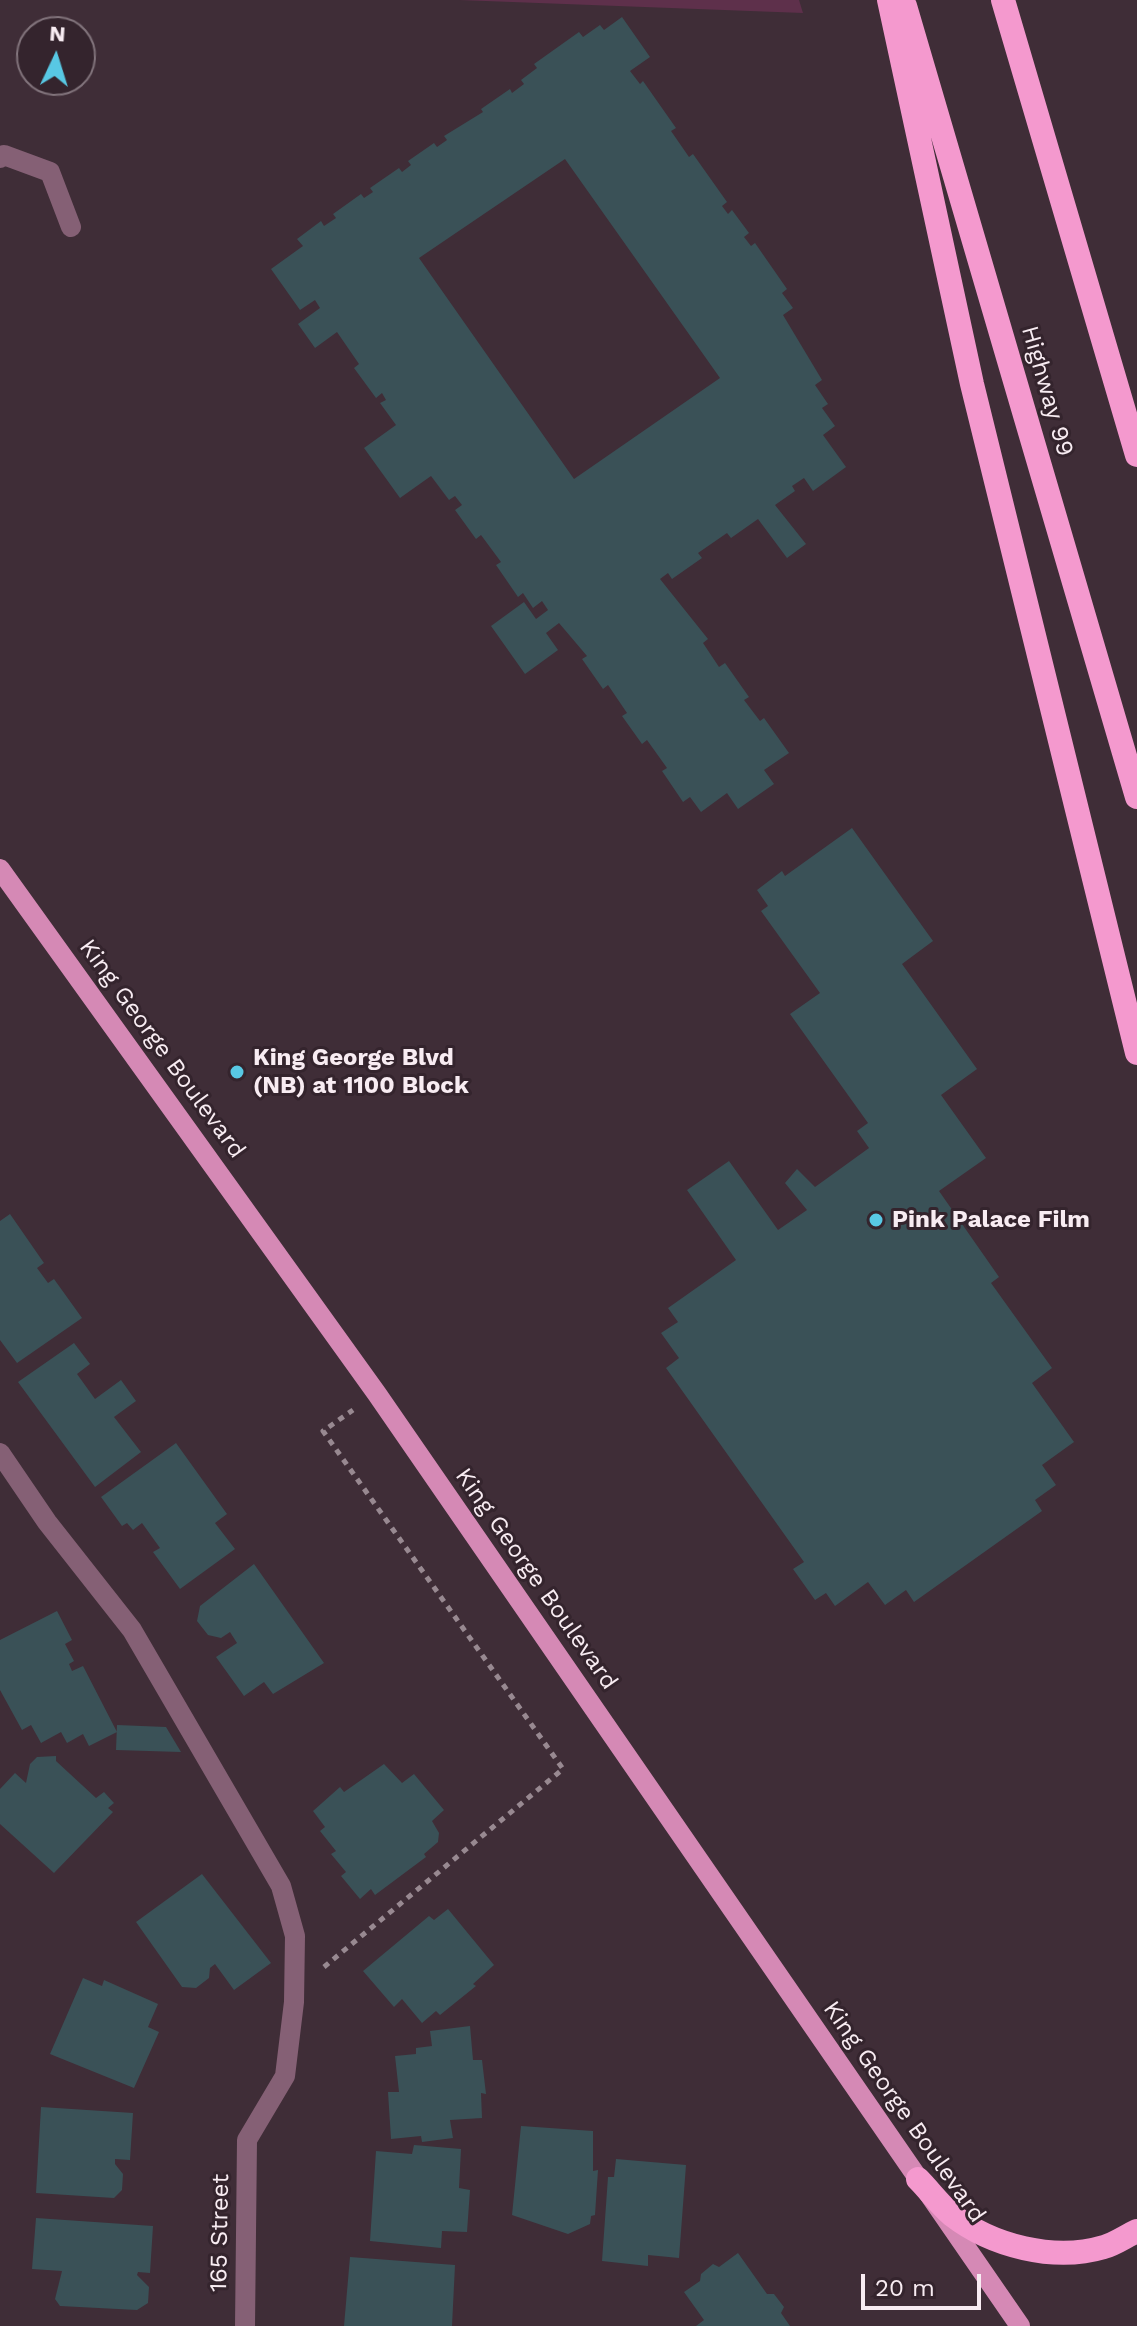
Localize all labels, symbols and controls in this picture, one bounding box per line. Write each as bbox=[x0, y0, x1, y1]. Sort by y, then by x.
north arrow bbox=[16, 16, 96, 96]
text: N bbox=[49, 21, 67, 47]
street label: Highway 99 bbox=[1015, 322, 1079, 460]
street label: King George Boulevard bbox=[73, 934, 251, 1164]
place label: King George Blvd (NB) at 1100 Block bbox=[253, 1044, 469, 1100]
marker: King George Blvd (NB) at 1100 Block bbox=[228, 1063, 246, 1081]
place label: Pink Palace Film bbox=[892, 1206, 1090, 1234]
marker: Pink Palace Film bbox=[867, 1211, 885, 1229]
street label: King George Boulevard bbox=[449, 1463, 623, 1695]
street label: King George Boulevard bbox=[817, 1996, 991, 2228]
street label: 165 Street bbox=[205, 2174, 235, 2292]
scale bar bbox=[865, 2258, 985, 2308]
text: 20 m bbox=[875, 2274, 935, 2302]

